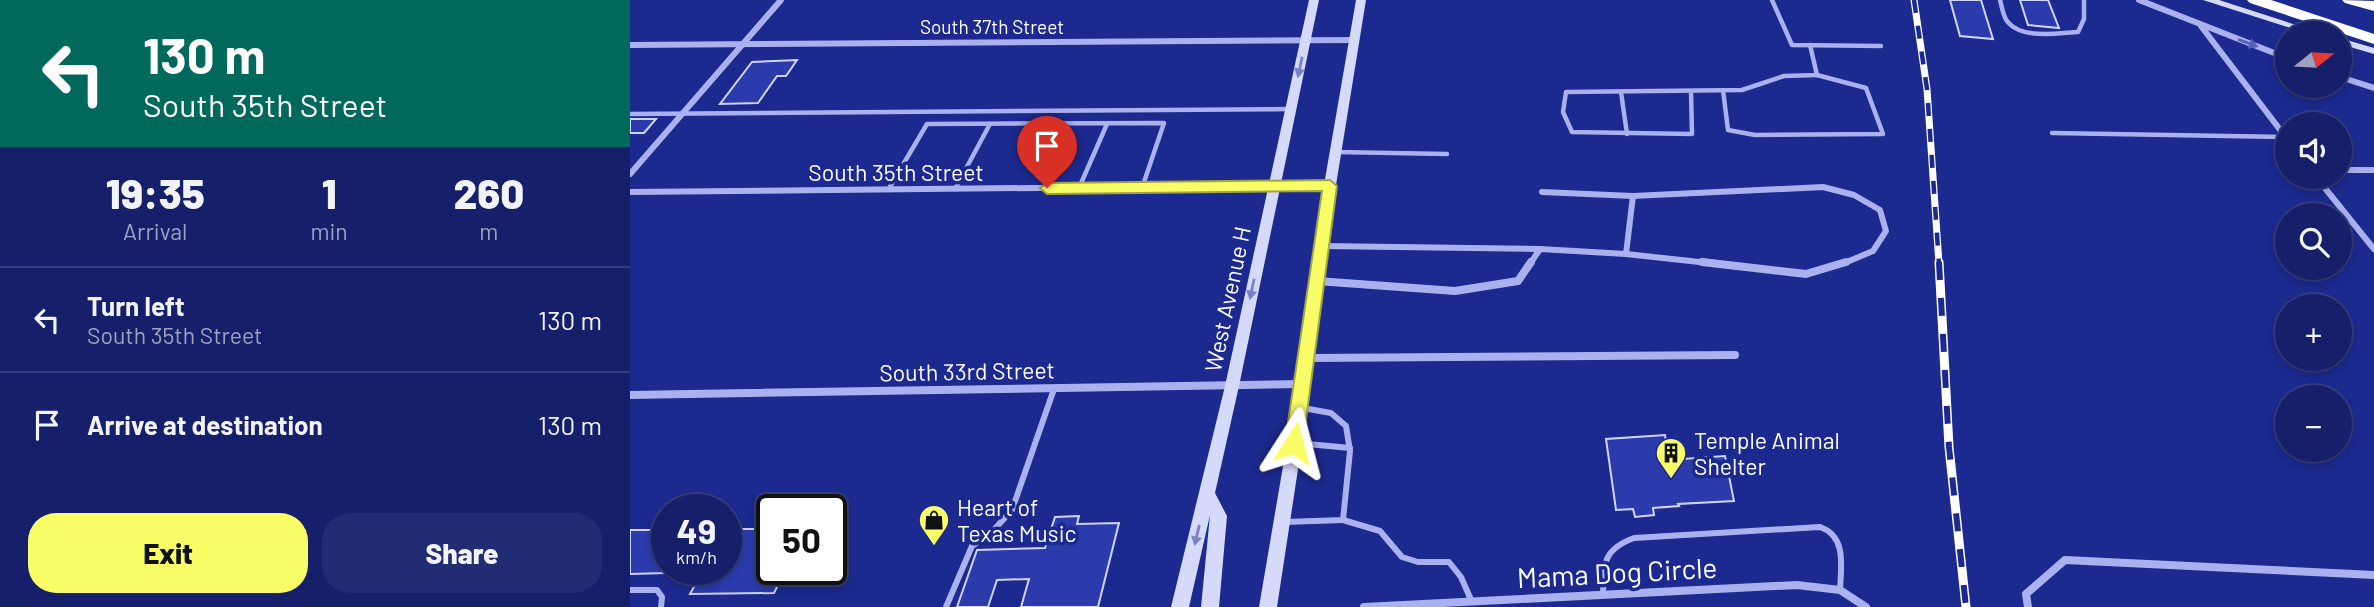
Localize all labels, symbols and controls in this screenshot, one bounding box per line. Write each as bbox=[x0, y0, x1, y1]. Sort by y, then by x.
street label: South 37th Street bbox=[920, 15, 1064, 38]
north arrow bbox=[2275, 21, 2352, 98]
map controls bbox=[2275, 21, 2352, 462]
text: 130 m bbox=[143, 25, 265, 84]
icon: left bbox=[28, 28, 119, 119]
one-way arrow bbox=[2237, 38, 2258, 49]
one-way arrow bbox=[1294, 56, 1305, 78]
text: South 35th Street bbox=[143, 85, 387, 123]
button: sound bbox=[2275, 112, 2352, 189]
pin bbox=[1017, 116, 1077, 188]
icon: arrive bbox=[1028, 127, 1066, 165]
street label: South 35th Street bbox=[808, 158, 984, 186]
text: 19:35 bbox=[106, 167, 205, 217]
text: 1 bbox=[322, 167, 337, 217]
text: 260 bbox=[454, 167, 524, 217]
button: search bbox=[2275, 203, 2352, 280]
text: Arrival bbox=[123, 217, 187, 245]
text: min bbox=[310, 217, 348, 245]
text: m bbox=[479, 217, 498, 245]
street label: West Avenue H bbox=[1198, 224, 1256, 374]
one-way arrow bbox=[1247, 278, 1258, 300]
text: Turn left bbox=[87, 290, 185, 321]
button: + bbox=[2275, 294, 2352, 371]
icon: left bbox=[28, 301, 66, 339]
text: 130 m bbox=[538, 304, 602, 335]
text: South 35th Street bbox=[87, 321, 263, 349]
street label: South 33rd Street bbox=[879, 355, 1055, 387]
button: − bbox=[2275, 385, 2352, 462]
icon: arrive bbox=[28, 406, 66, 444]
position arrow bbox=[1257, 406, 1331, 480]
text: Arrive at destination bbox=[87, 409, 323, 440]
text: 130 m bbox=[538, 409, 602, 440]
place label: Temple Animal Shelter bbox=[1694, 426, 1840, 480]
building icon: Temple Animal Shelter bbox=[1654, 436, 1688, 480]
place label: Heart of Texas Music bbox=[957, 493, 1076, 547]
speed limit sign: 50 bbox=[756, 494, 847, 585]
shop icon: Heart of Texas Music bbox=[917, 503, 951, 547]
text: 49 bbox=[677, 509, 716, 551]
button: Exit bbox=[28, 513, 308, 593]
button: Share bbox=[322, 513, 602, 593]
one-way arrow bbox=[1191, 524, 1202, 546]
text: km/h bbox=[676, 546, 717, 568]
street label: Mama Dog Circle bbox=[1516, 550, 1718, 594]

